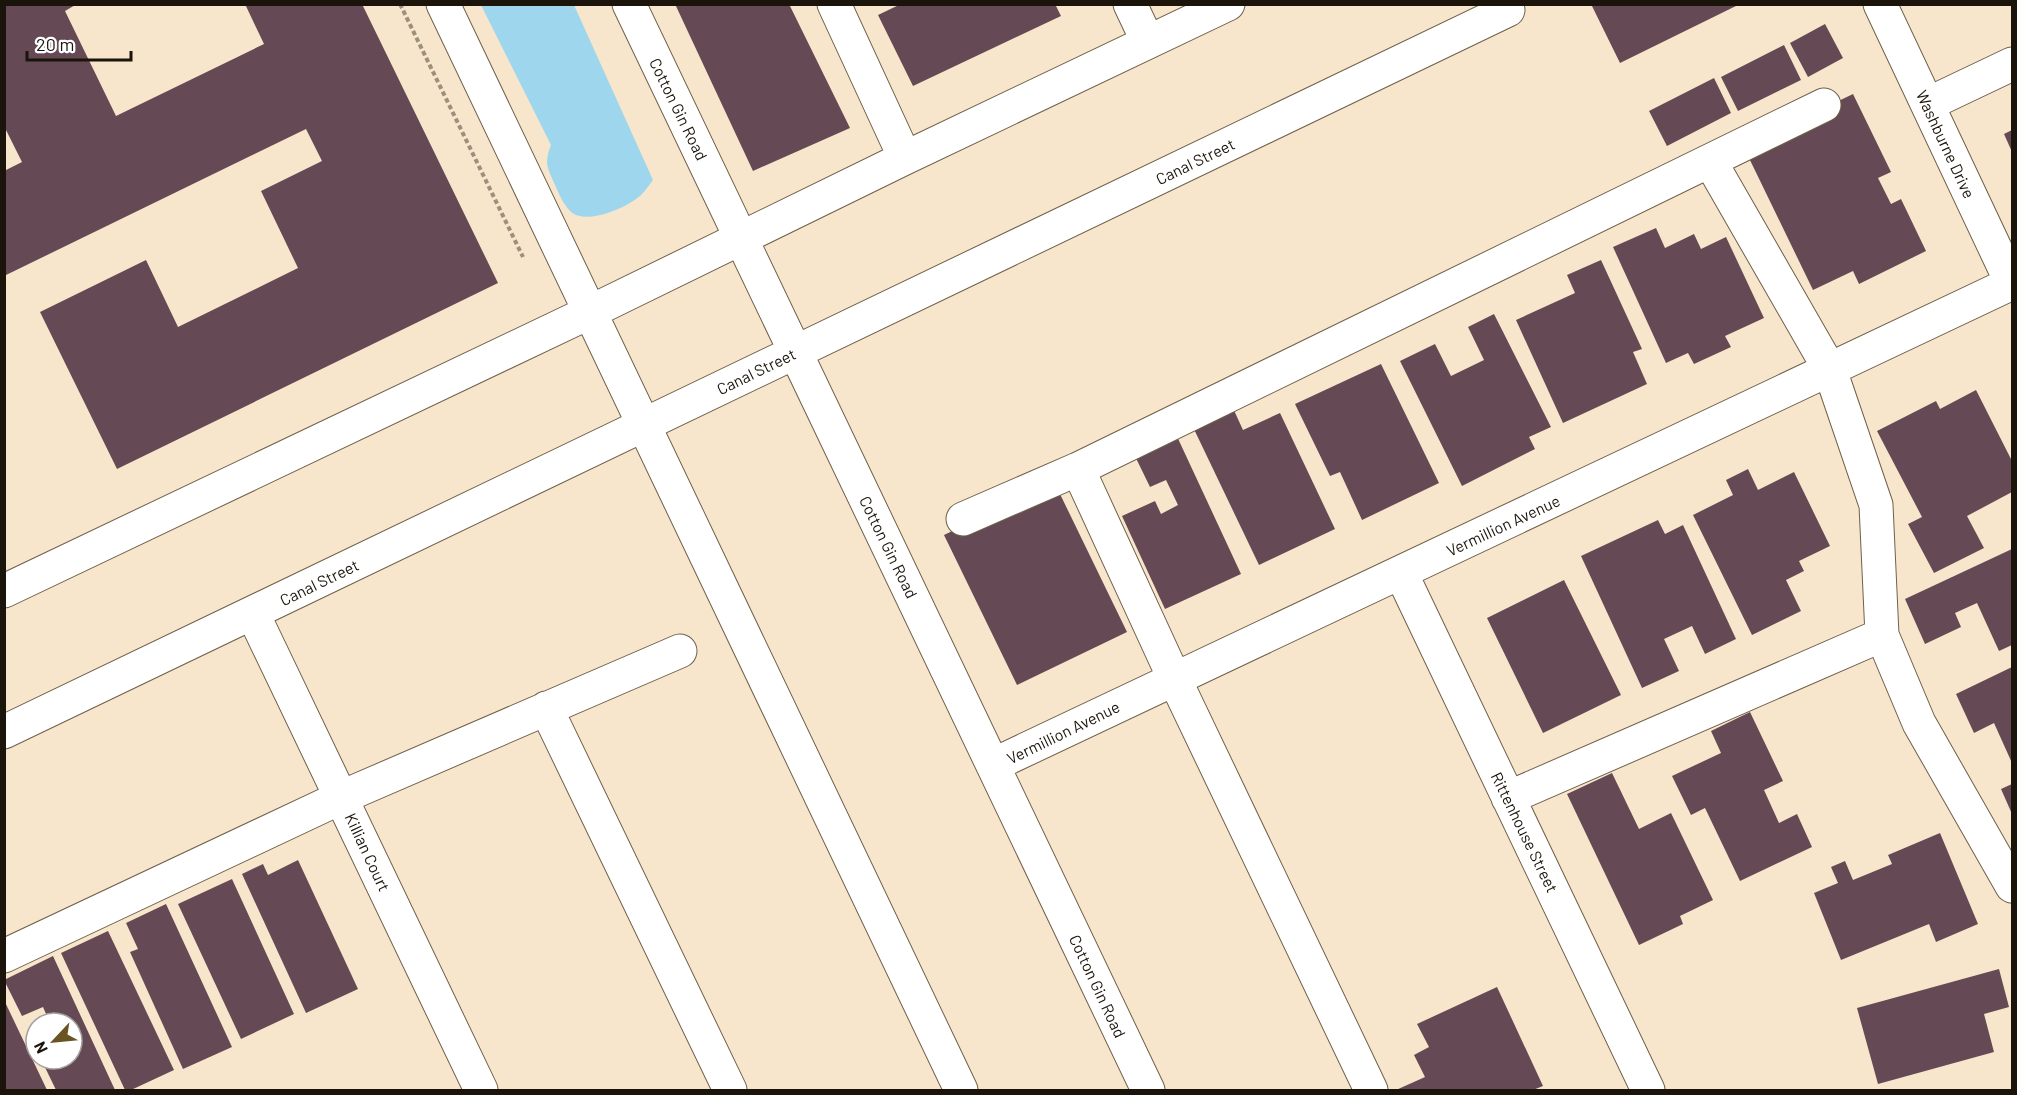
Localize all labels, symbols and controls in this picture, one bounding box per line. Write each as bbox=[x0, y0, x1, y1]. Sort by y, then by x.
scale bar bbox=[27, 24, 130, 62]
text: 20 m bbox=[36, 33, 74, 55]
street label: Cotton Gin Road bbox=[646, 55, 712, 163]
street label: Washburne Drive bbox=[1913, 87, 1979, 201]
street label: Canal Street bbox=[1153, 134, 1237, 188]
street label: Canal Street bbox=[714, 344, 798, 398]
street label: Vermillion Avenue bbox=[1443, 490, 1563, 560]
street label: Cotton Gin Road bbox=[856, 493, 922, 601]
street label: Canal Street bbox=[277, 555, 361, 609]
street label: Vermillion Avenue bbox=[1003, 696, 1123, 768]
street label: Rittenhouse Street bbox=[1488, 769, 1562, 895]
street label: Killian Court bbox=[342, 810, 394, 894]
street label: Cotton Gin Road bbox=[1066, 932, 1130, 1040]
north arrow bbox=[24, 1011, 84, 1071]
text: N bbox=[29, 1039, 51, 1057]

